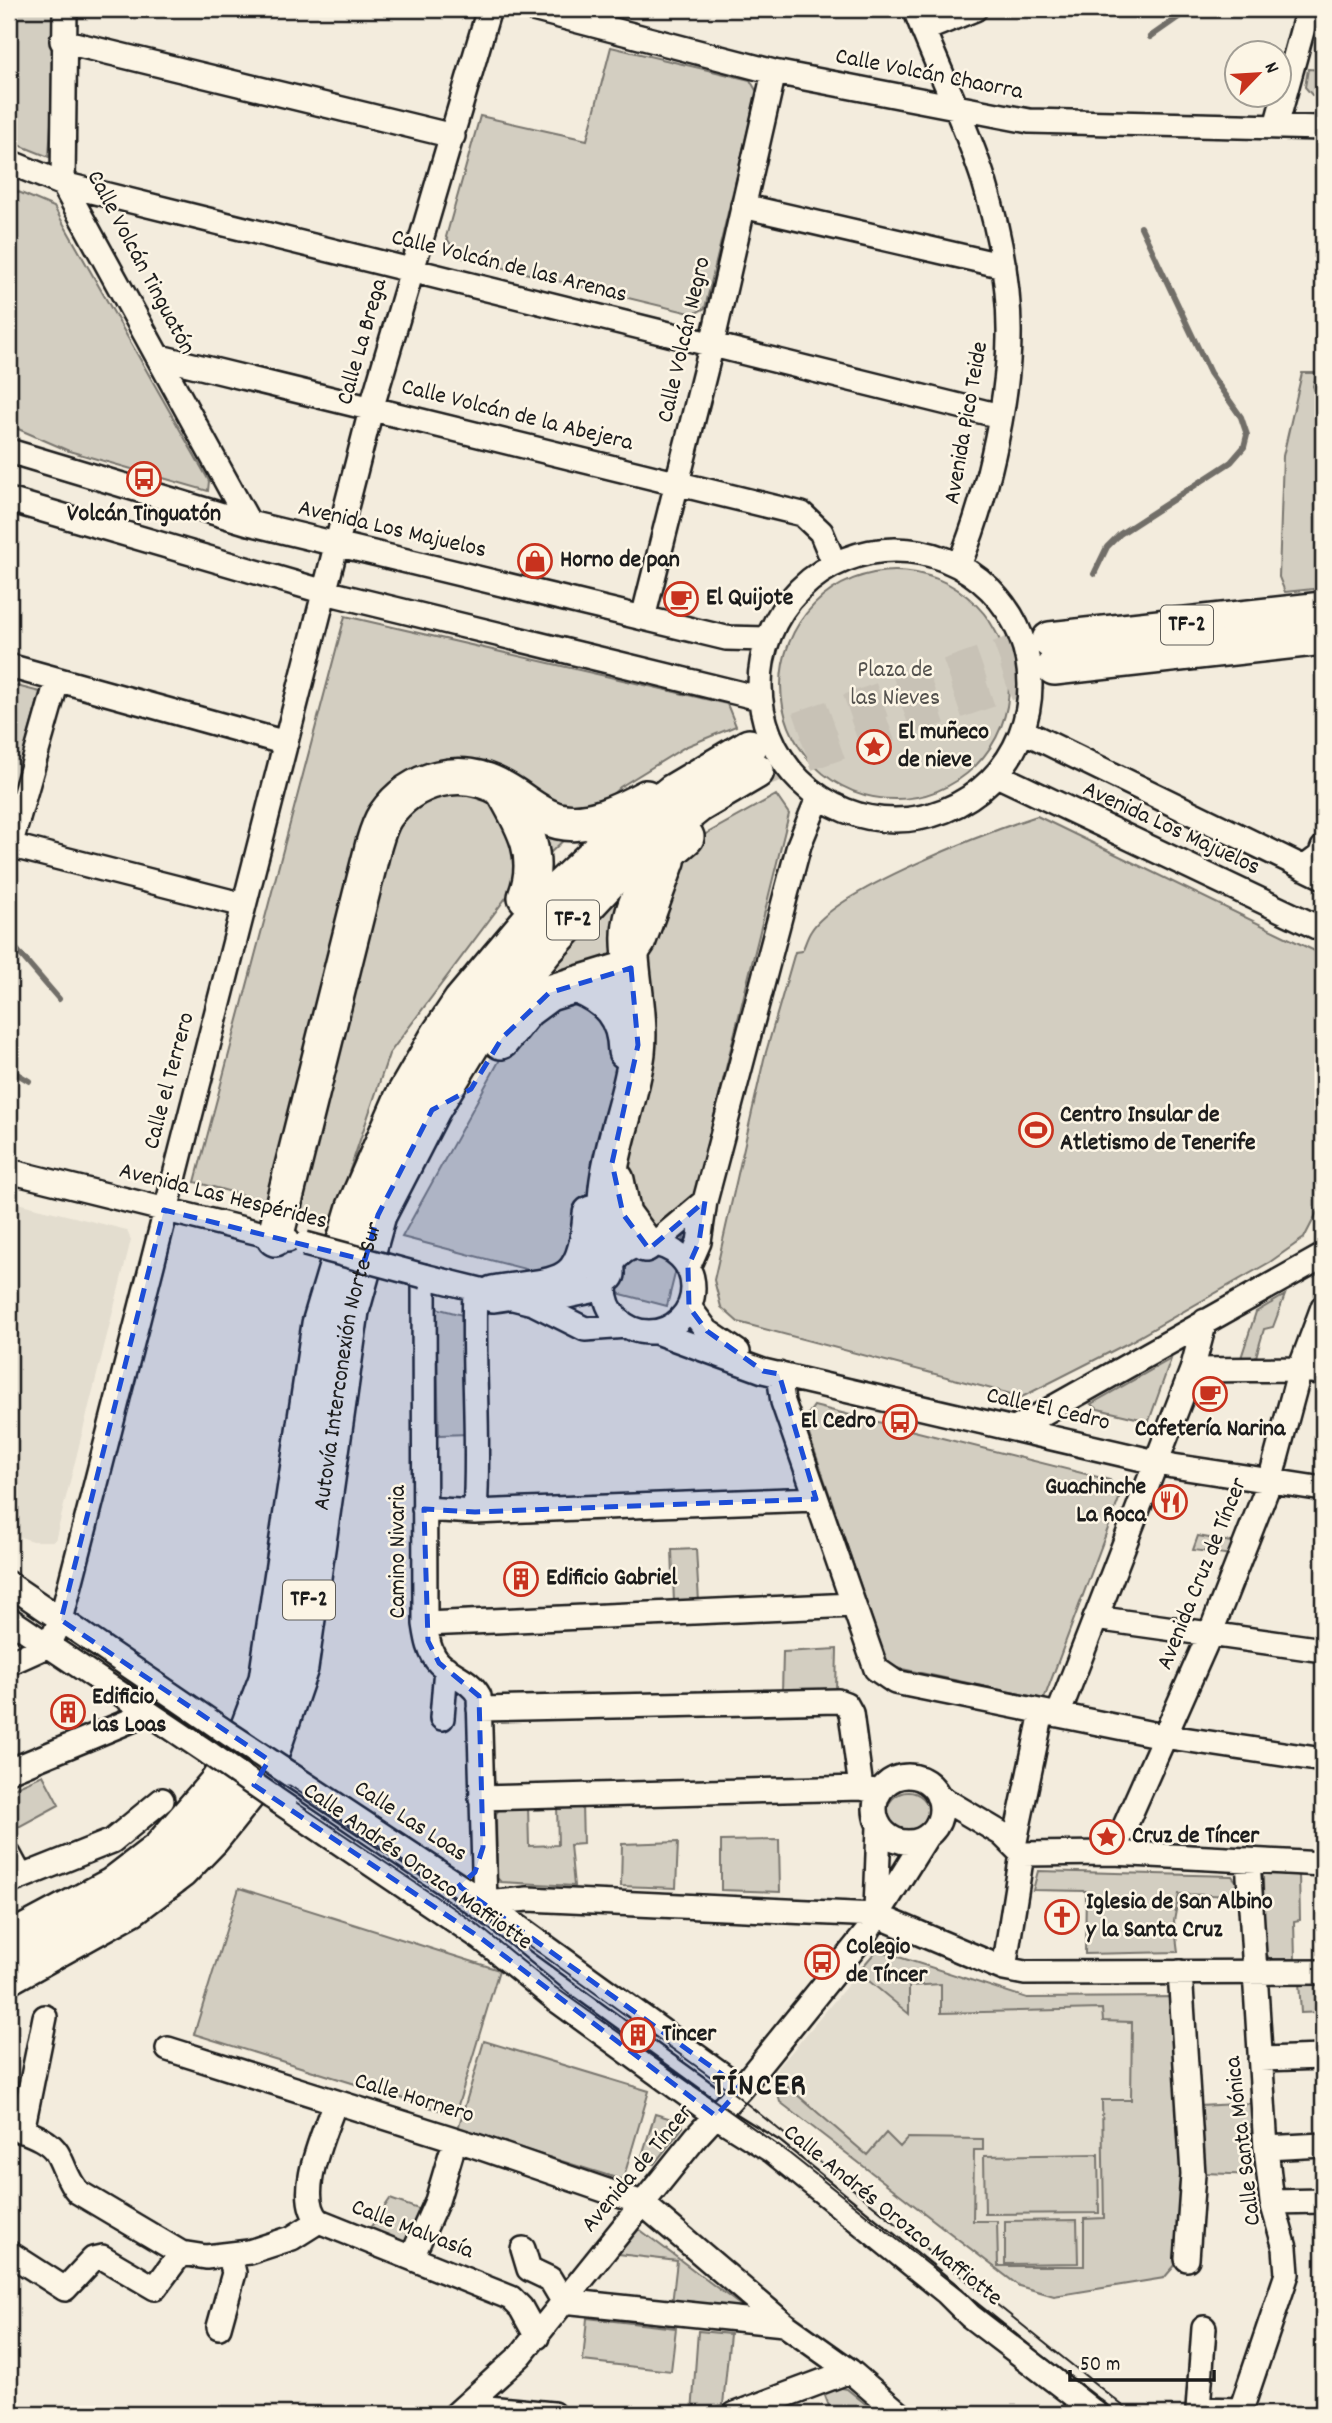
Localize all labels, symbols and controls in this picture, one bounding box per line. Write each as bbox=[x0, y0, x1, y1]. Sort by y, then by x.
north arrow bbox=[1224, 38, 1294, 108]
street label: Calle Volcán Chaorra bbox=[832, 40, 1027, 110]
text: N bbox=[1256, 58, 1284, 78]
street label: Calle Volcán Tinguatón bbox=[77, 165, 203, 361]
street label: Calle Volcán de las Arenas bbox=[388, 221, 630, 313]
street label: Calle Volcán Negro bbox=[649, 254, 721, 426]
street label: Calle La Brega bbox=[329, 274, 397, 409]
street label: Avenida Pico Teide bbox=[936, 339, 998, 507]
street label: Calle Volcán de la Abejera bbox=[398, 371, 637, 461]
bus stop icon: Volcán Tinguatón bbox=[125, 460, 163, 498]
street label: Avenida Los Majuelos bbox=[295, 492, 489, 568]
place label: Volcán Tinguatón bbox=[67, 498, 221, 532]
shop icon: Horno de pan bbox=[516, 542, 554, 580]
place label: Horno de pan bbox=[560, 544, 680, 578]
cafe icon: El Quijote bbox=[662, 580, 700, 618]
place label: El Quijote bbox=[706, 582, 794, 616]
road number: TF-2 bbox=[1161, 606, 1213, 645]
park label: Plaza de las Nieves bbox=[850, 654, 940, 716]
place label: El muñeco de nieve bbox=[898, 716, 989, 778]
place icon: El muñeco de nieve bbox=[855, 728, 893, 766]
street label: Avenida Los Majuelos bbox=[1077, 773, 1265, 885]
road number: TF-2 bbox=[547, 900, 599, 939]
street label: Calle el Terrero bbox=[135, 1009, 205, 1153]
place label: Centro Insular de Atletismo de Tenerife bbox=[1060, 1099, 1256, 1161]
sports icon: Centro Insular de Atletismo de Tenerife bbox=[1017, 1111, 1055, 1149]
street label: Avenida Las Hespérides bbox=[115, 1155, 331, 1239]
street label: Autovía Interconexión Norte-Sur bbox=[306, 1218, 392, 1513]
cafe icon: Cafetería Narina bbox=[1191, 1375, 1229, 1413]
street label: Calle El Cedro bbox=[983, 1379, 1113, 1441]
bus stop icon: El Cedro bbox=[881, 1403, 919, 1441]
place label: El Cedro bbox=[801, 1405, 876, 1439]
place label: Cafetería Narina bbox=[1135, 1413, 1286, 1447]
place label: Guachinche La Roca bbox=[1045, 1471, 1147, 1533]
street label: Avenida Cruz de Tíncer bbox=[1149, 1473, 1257, 1675]
restaurant icon: Guachinche La Roca bbox=[1151, 1483, 1189, 1521]
street label: Camino Nivaria bbox=[382, 1485, 416, 1619]
building icon: Edificio Gabriel bbox=[502, 1560, 540, 1598]
place label: Edificio Gabriel bbox=[546, 1562, 677, 1596]
road number: TF-2 bbox=[283, 1581, 335, 1620]
place label: Edificio las Loas bbox=[92, 1681, 166, 1743]
building icon: Edificio las Loas bbox=[49, 1693, 87, 1731]
street label: Calle Las Loas bbox=[347, 1773, 473, 1871]
street label: Calle Andrés Orozco Maffiotte bbox=[295, 1775, 539, 1959]
place icon: Cruz de Tíncer bbox=[1088, 1818, 1126, 1856]
place label: Cruz de Tíncer bbox=[1132, 1820, 1260, 1854]
place label: Iglesia de San Albino y la Santa Cruz bbox=[1086, 1886, 1273, 1948]
church icon: Iglesia de San Albino y la Santa Cruz bbox=[1043, 1898, 1081, 1936]
place label: Colegio de Tíncer bbox=[846, 1931, 929, 1993]
bus stop icon: Colegio de Tíncer bbox=[803, 1943, 841, 1981]
building icon: Tincer bbox=[619, 2016, 657, 2054]
place label: Tincer bbox=[662, 2018, 717, 2052]
street label: Calle Santa Mónica bbox=[1217, 2054, 1271, 2228]
street label: Calle Hornero bbox=[350, 2065, 478, 2133]
district label: TÍNCER bbox=[712, 2065, 808, 2111]
street label: Avenida de Tíncer bbox=[574, 2097, 702, 2241]
street label: Calle Andrés Orozco Maffiotte bbox=[775, 2117, 1009, 2315]
street label: Calle Malvasía bbox=[346, 2191, 479, 2269]
scale bar bbox=[1070, 2339, 1213, 2383]
text: 50 m bbox=[1080, 2351, 1120, 2381]

